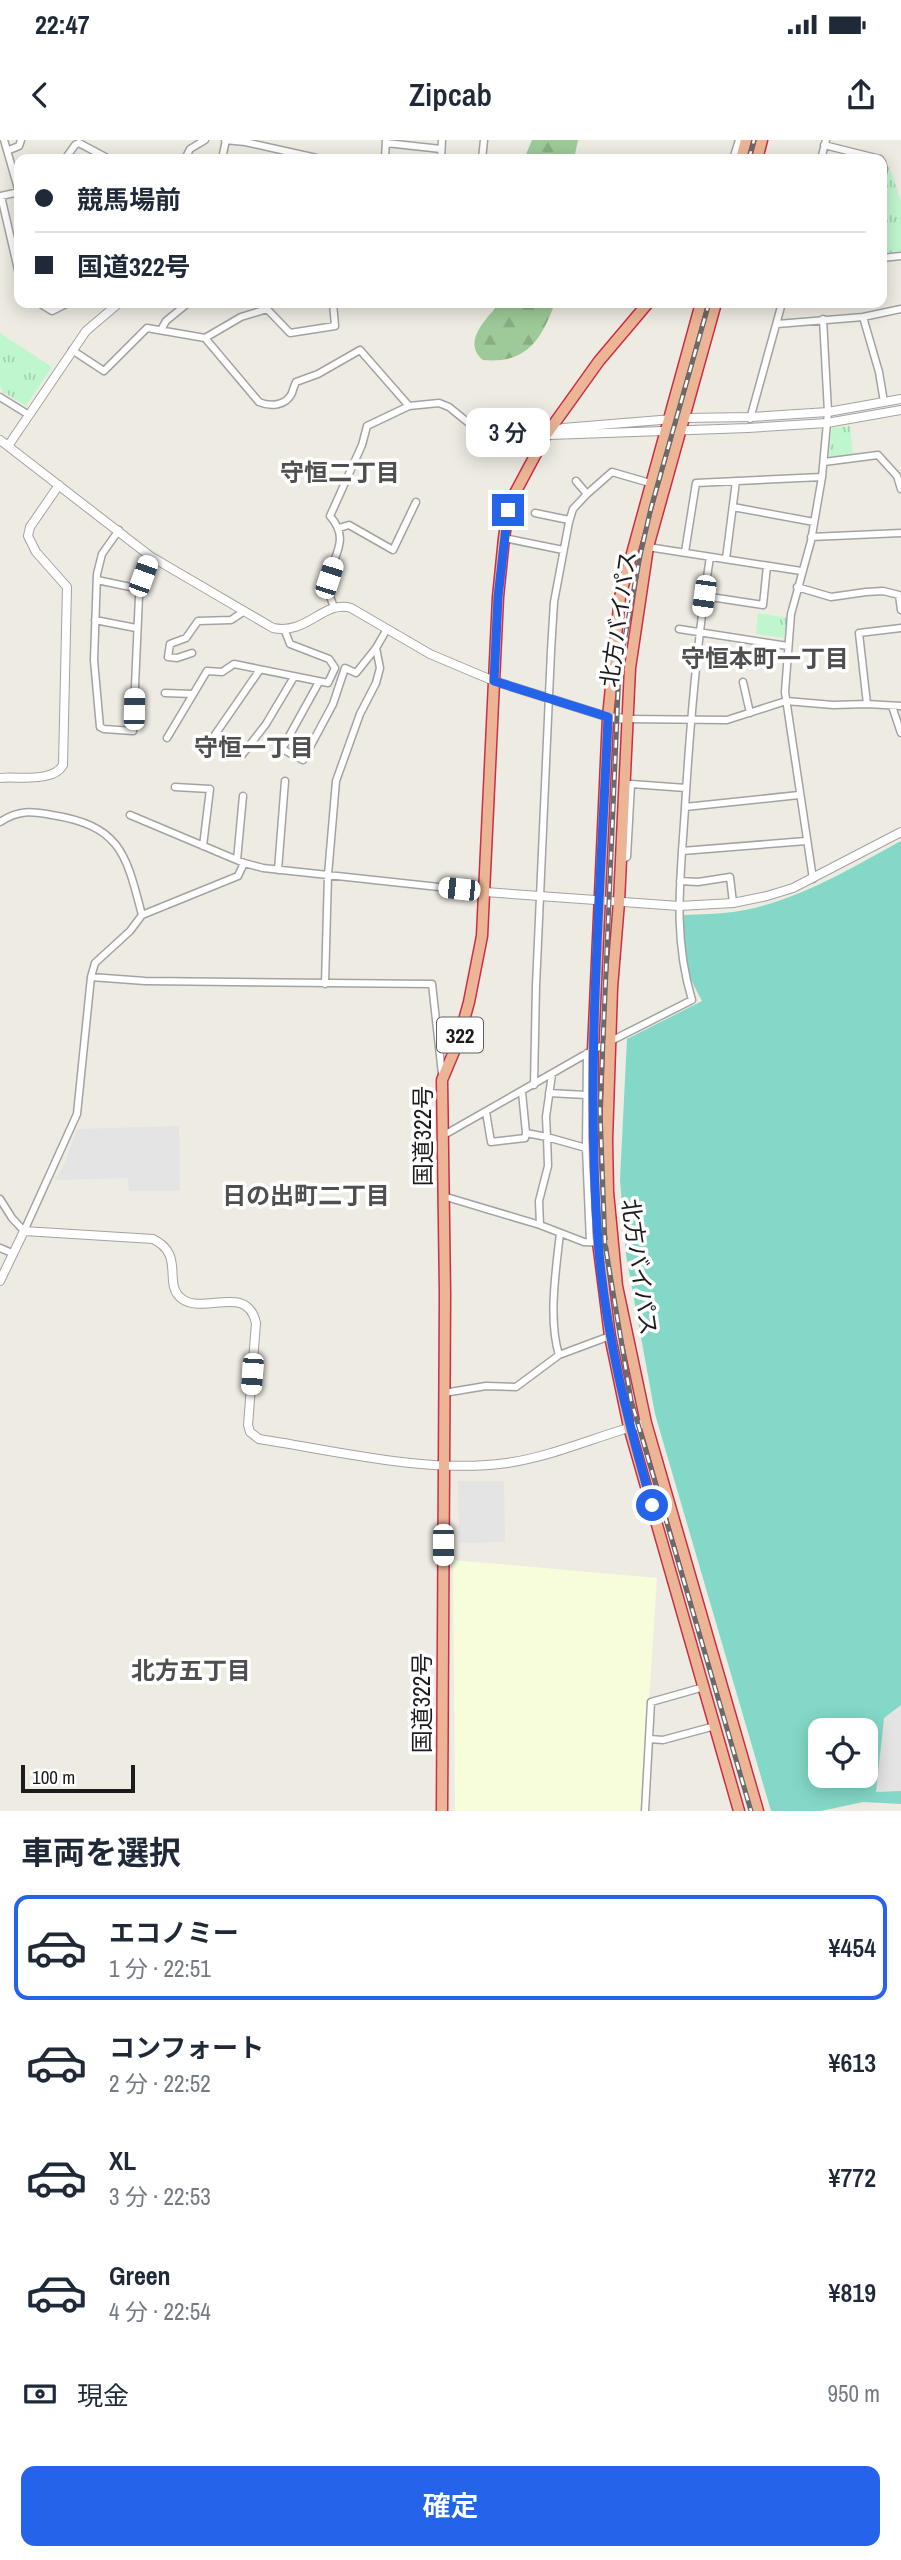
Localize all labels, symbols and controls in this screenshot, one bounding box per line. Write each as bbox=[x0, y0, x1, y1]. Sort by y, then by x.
text: 22:47 bbox=[35, 7, 90, 42]
text: Zipcab bbox=[409, 73, 492, 116]
icon: back bbox=[21, 76, 59, 114]
icon: share bbox=[842, 76, 880, 114]
text: 競馬場前 bbox=[77, 182, 181, 217]
text: 国道322号 bbox=[77, 249, 191, 284]
callout: 3 分 bbox=[466, 408, 550, 458]
text: 3 分 bbox=[489, 417, 527, 448]
district label: 守恒二丁目 bbox=[280, 456, 400, 488]
route end bbox=[492, 494, 524, 526]
street label: 北方バイパス bbox=[593, 549, 643, 689]
car bbox=[126, 553, 161, 599]
car bbox=[313, 555, 346, 601]
car bbox=[691, 574, 718, 618]
district label: 守恒本町一丁目 bbox=[681, 642, 849, 674]
car bbox=[124, 688, 145, 730]
district label: 守恒一丁目 bbox=[194, 731, 314, 763]
car bbox=[438, 876, 481, 902]
road number: 322 bbox=[437, 1018, 483, 1052]
street label: 国道322号 bbox=[407, 1086, 438, 1186]
district label: 日の出町二丁目 bbox=[222, 1179, 390, 1211]
street label: 北方バイパス bbox=[615, 1197, 665, 1337]
car bbox=[241, 1352, 264, 1396]
route start bbox=[636, 1489, 668, 1521]
car bbox=[433, 1524, 454, 1566]
street label: 国道322号 bbox=[406, 1653, 437, 1753]
district label: 北方五丁目 bbox=[131, 1654, 251, 1686]
map controls bbox=[808, 1718, 878, 1788]
button: locate bbox=[808, 1718, 878, 1788]
scale bar bbox=[21, 1762, 135, 1794]
text: 100 m bbox=[32, 1764, 75, 1790]
text: 車両を選択 bbox=[21, 1831, 181, 1874]
text: エコノミー bbox=[109, 1915, 239, 1950]
icon: car bbox=[25, 1916, 88, 1979]
text: ¥454 bbox=[829, 1930, 876, 1965]
text: 1 分 · 22:51 bbox=[109, 1953, 211, 1984]
text: コンフォート bbox=[109, 2030, 264, 2065]
icon: car bbox=[25, 2031, 88, 2094]
text: ¥613 bbox=[829, 2045, 876, 2080]
text: 2 分 · 22:52 bbox=[109, 2068, 211, 2099]
text: XL bbox=[109, 2143, 136, 2178]
icon: car bbox=[25, 2146, 88, 2209]
text: ¥772 bbox=[829, 2160, 876, 2195]
text: 3 分 · 22:53 bbox=[109, 2181, 211, 2212]
text: Green bbox=[109, 2258, 171, 2293]
icon: car bbox=[25, 2261, 88, 2324]
text: ¥819 bbox=[829, 2275, 876, 2310]
text: 4 分 · 22:54 bbox=[109, 2296, 211, 2327]
icon: cash bbox=[21, 2375, 59, 2413]
text: 現金 bbox=[77, 2378, 129, 2413]
text: 950 m bbox=[828, 2378, 880, 2409]
button: 確定 bbox=[21, 2466, 880, 2546]

